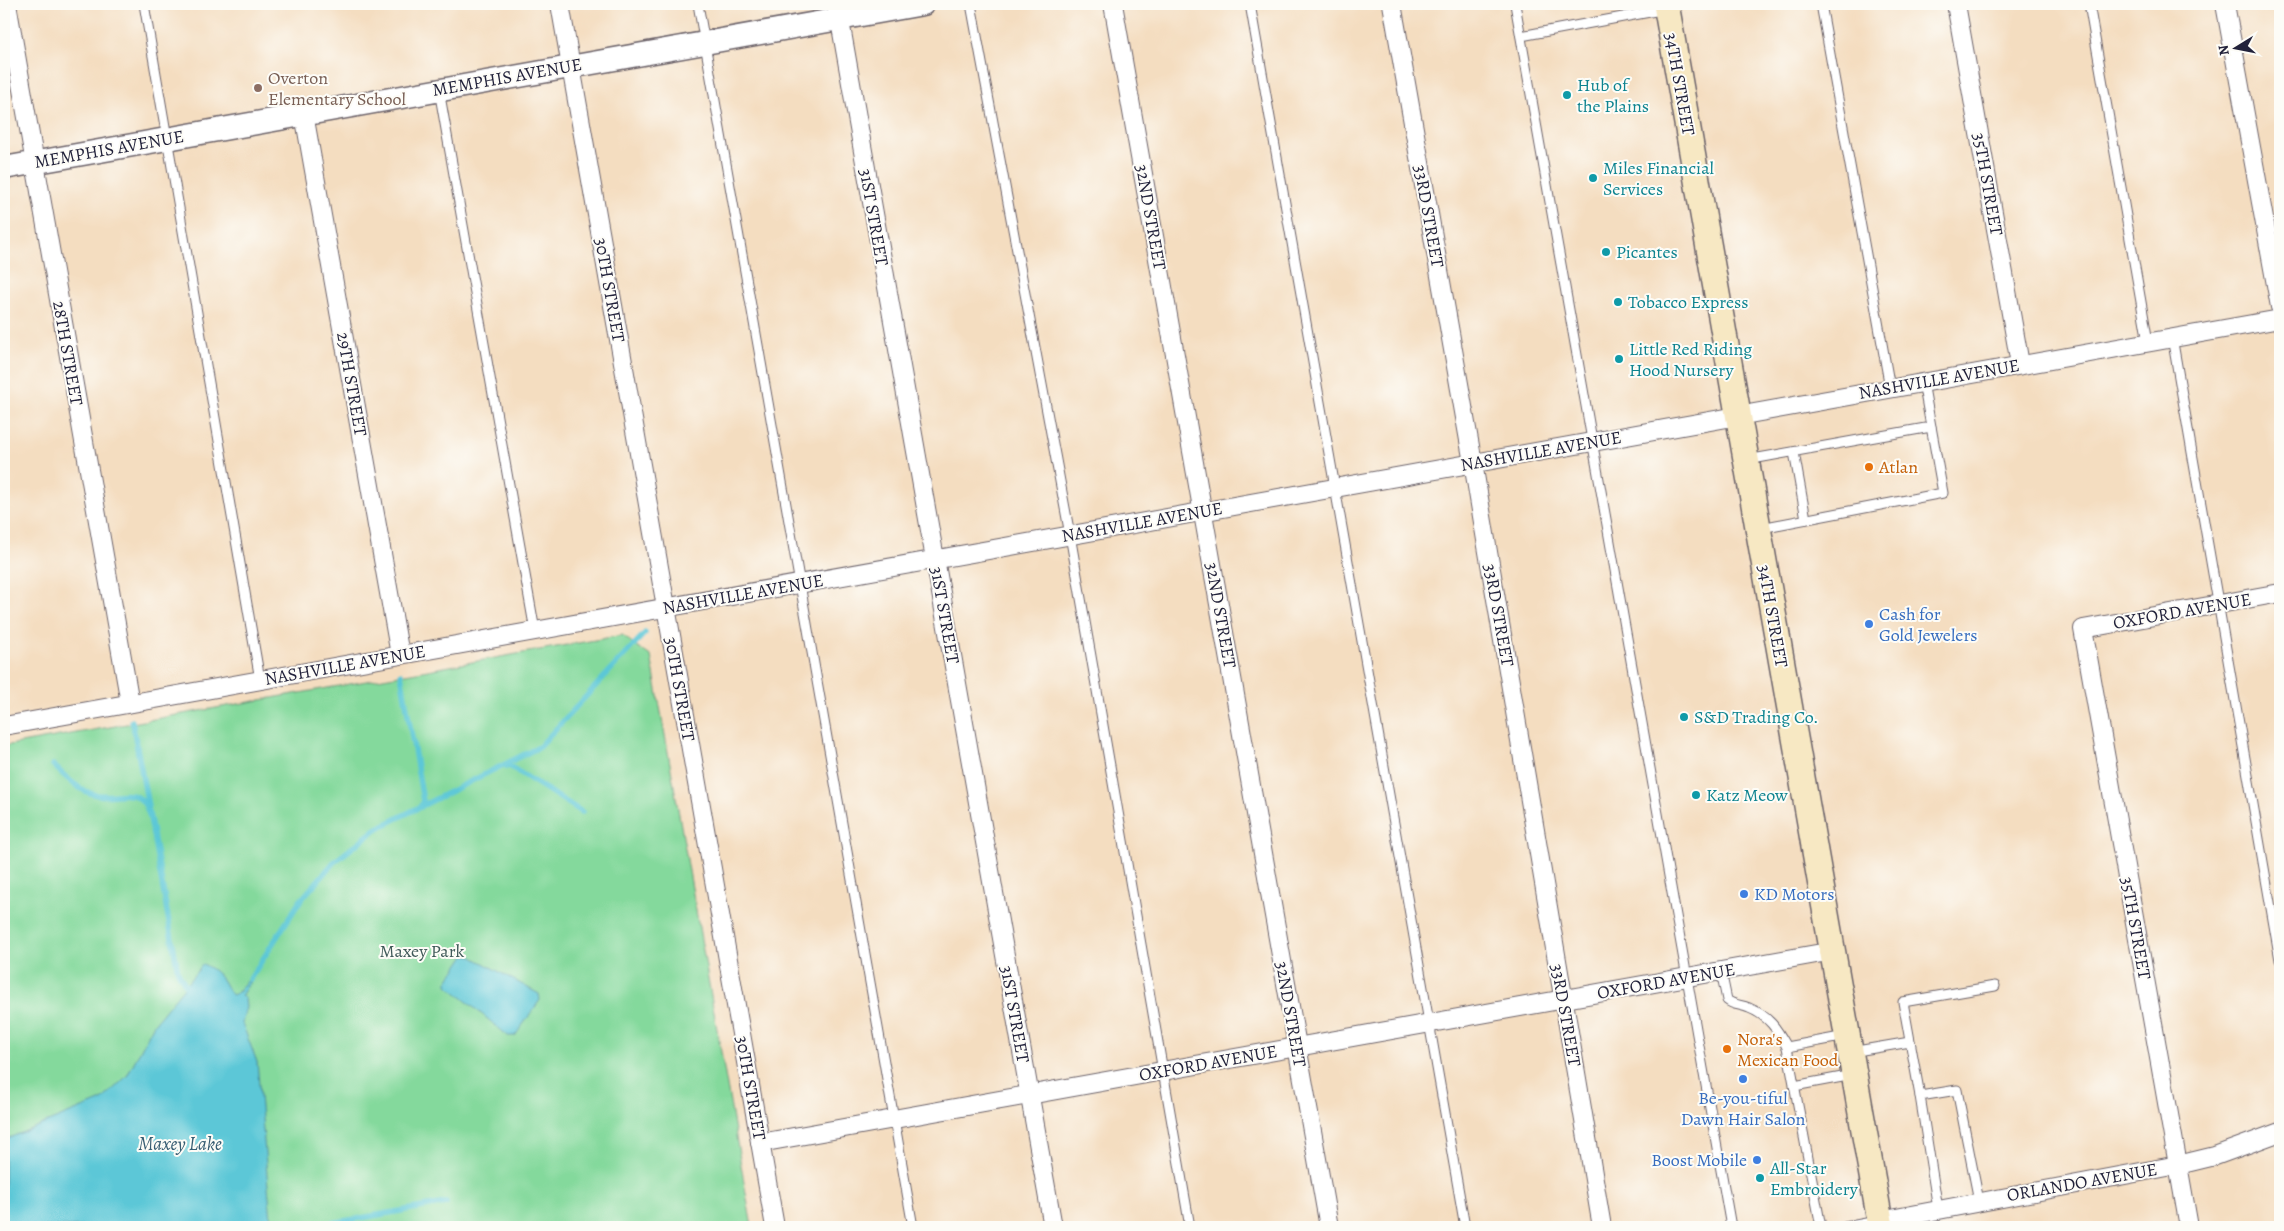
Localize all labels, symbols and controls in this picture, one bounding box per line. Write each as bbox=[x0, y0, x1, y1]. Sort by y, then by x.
north arrow bbox=[2212, 22, 2262, 72]
street label: 34TH STREET bbox=[1659, 31, 1701, 137]
text: N bbox=[2213, 43, 2234, 57]
street label: MEMPHIS AVENUE bbox=[430, 52, 584, 102]
place label: Overton Elementary School bbox=[268, 66, 406, 111]
place label: Hub of the Plains bbox=[1577, 73, 1649, 118]
marker: Overton Elementary School bbox=[252, 82, 264, 94]
marker: Hub of the Plains bbox=[1561, 89, 1573, 101]
street label: MEMPHIS AVENUE bbox=[32, 124, 186, 174]
street label: 35TH STREET bbox=[1967, 131, 2009, 237]
place label: Miles Financial Services bbox=[1603, 156, 1715, 201]
street label: 32ND STREET bbox=[1130, 162, 1172, 272]
street label: 33RD STREET bbox=[1408, 163, 1450, 269]
street label: 31ST STREET bbox=[854, 167, 894, 268]
marker: Miles Financial Services bbox=[1587, 172, 1599, 184]
street label: 30TH STREET bbox=[589, 236, 631, 344]
place label: Picantes bbox=[1616, 240, 1678, 264]
marker: Picantes bbox=[1600, 246, 1612, 258]
place label: Tobacco Express bbox=[1628, 290, 1748, 314]
marker: Tobacco Express bbox=[1612, 296, 1624, 308]
street label: 28TH STREET bbox=[47, 299, 89, 407]
street label: 29TH STREET bbox=[331, 330, 373, 438]
place label: Little Red Riding Hood Nursery bbox=[1629, 337, 1752, 382]
marker: Little Red Riding Hood Nursery bbox=[1613, 353, 1625, 365]
street label: NASHVILLE AVENUE bbox=[1857, 353, 2021, 405]
street label: NASHVILLE AVENUE bbox=[1459, 425, 1623, 477]
place label: Atlan bbox=[1878, 455, 1918, 479]
marker: Atlan bbox=[1863, 461, 1875, 473]
street label: NASHVILLE AVENUE bbox=[1060, 496, 1224, 548]
street label: 32ND STREET bbox=[1200, 560, 1242, 670]
street label: 33RD STREET bbox=[1478, 562, 1520, 668]
street label: 34TH STREET bbox=[1752, 563, 1794, 669]
street label: 31ST STREET bbox=[925, 565, 965, 666]
street label: NASHVILLE AVENUE bbox=[661, 568, 825, 620]
street label: OXFORD AVENUE bbox=[2111, 587, 2253, 635]
place label: Cash for Gold Jewelers bbox=[1879, 602, 1978, 647]
marker: Cash for Gold Jewelers bbox=[1863, 618, 1875, 630]
street label: 30TH STREET bbox=[659, 635, 701, 743]
street label: NASHVILLE AVENUE bbox=[263, 639, 427, 691]
place label: S&D Trading Co. bbox=[1694, 705, 1819, 729]
marker: S&D Trading Co. bbox=[1678, 711, 1690, 723]
place label: Katz Meow bbox=[1706, 783, 1788, 807]
marker: Katz Meow bbox=[1690, 789, 1702, 801]
street label: 35TH STREET bbox=[2115, 875, 2157, 981]
place label: KD Motors bbox=[1754, 882, 1834, 906]
marker: KD Motors bbox=[1738, 888, 1750, 900]
park label: Maxey Park bbox=[379, 939, 465, 963]
street label: OXFORD AVENUE bbox=[1595, 957, 1737, 1005]
street label: 32ND STREET bbox=[1270, 959, 1312, 1069]
street label: 33RD STREET bbox=[1545, 962, 1587, 1068]
street label: 31ST STREET bbox=[995, 964, 1035, 1065]
place label: Nora's Mexican Food bbox=[1737, 1027, 1839, 1072]
street label: 30TH STREET bbox=[730, 1034, 772, 1142]
street label: OXFORD AVENUE bbox=[1137, 1039, 1279, 1087]
marker: Nora's Mexican Food bbox=[1721, 1043, 1733, 1055]
marker: Be-you-tiful Dawn Hair Salon bbox=[1737, 1073, 1749, 1085]
place label: Be-you-tiful Dawn Hair Salon bbox=[1681, 1086, 1806, 1131]
water label: Maxey Lake bbox=[138, 1131, 222, 1157]
place label: Boost Mobile bbox=[1651, 1148, 1747, 1172]
marker: Boost Mobile bbox=[1751, 1154, 1763, 1166]
place label: All-Star Embroidery bbox=[1769, 1156, 1859, 1201]
street label: ORLANDO AVENUE bbox=[2005, 1157, 2159, 1207]
marker: All-Star Embroidery bbox=[1754, 1172, 1766, 1184]

